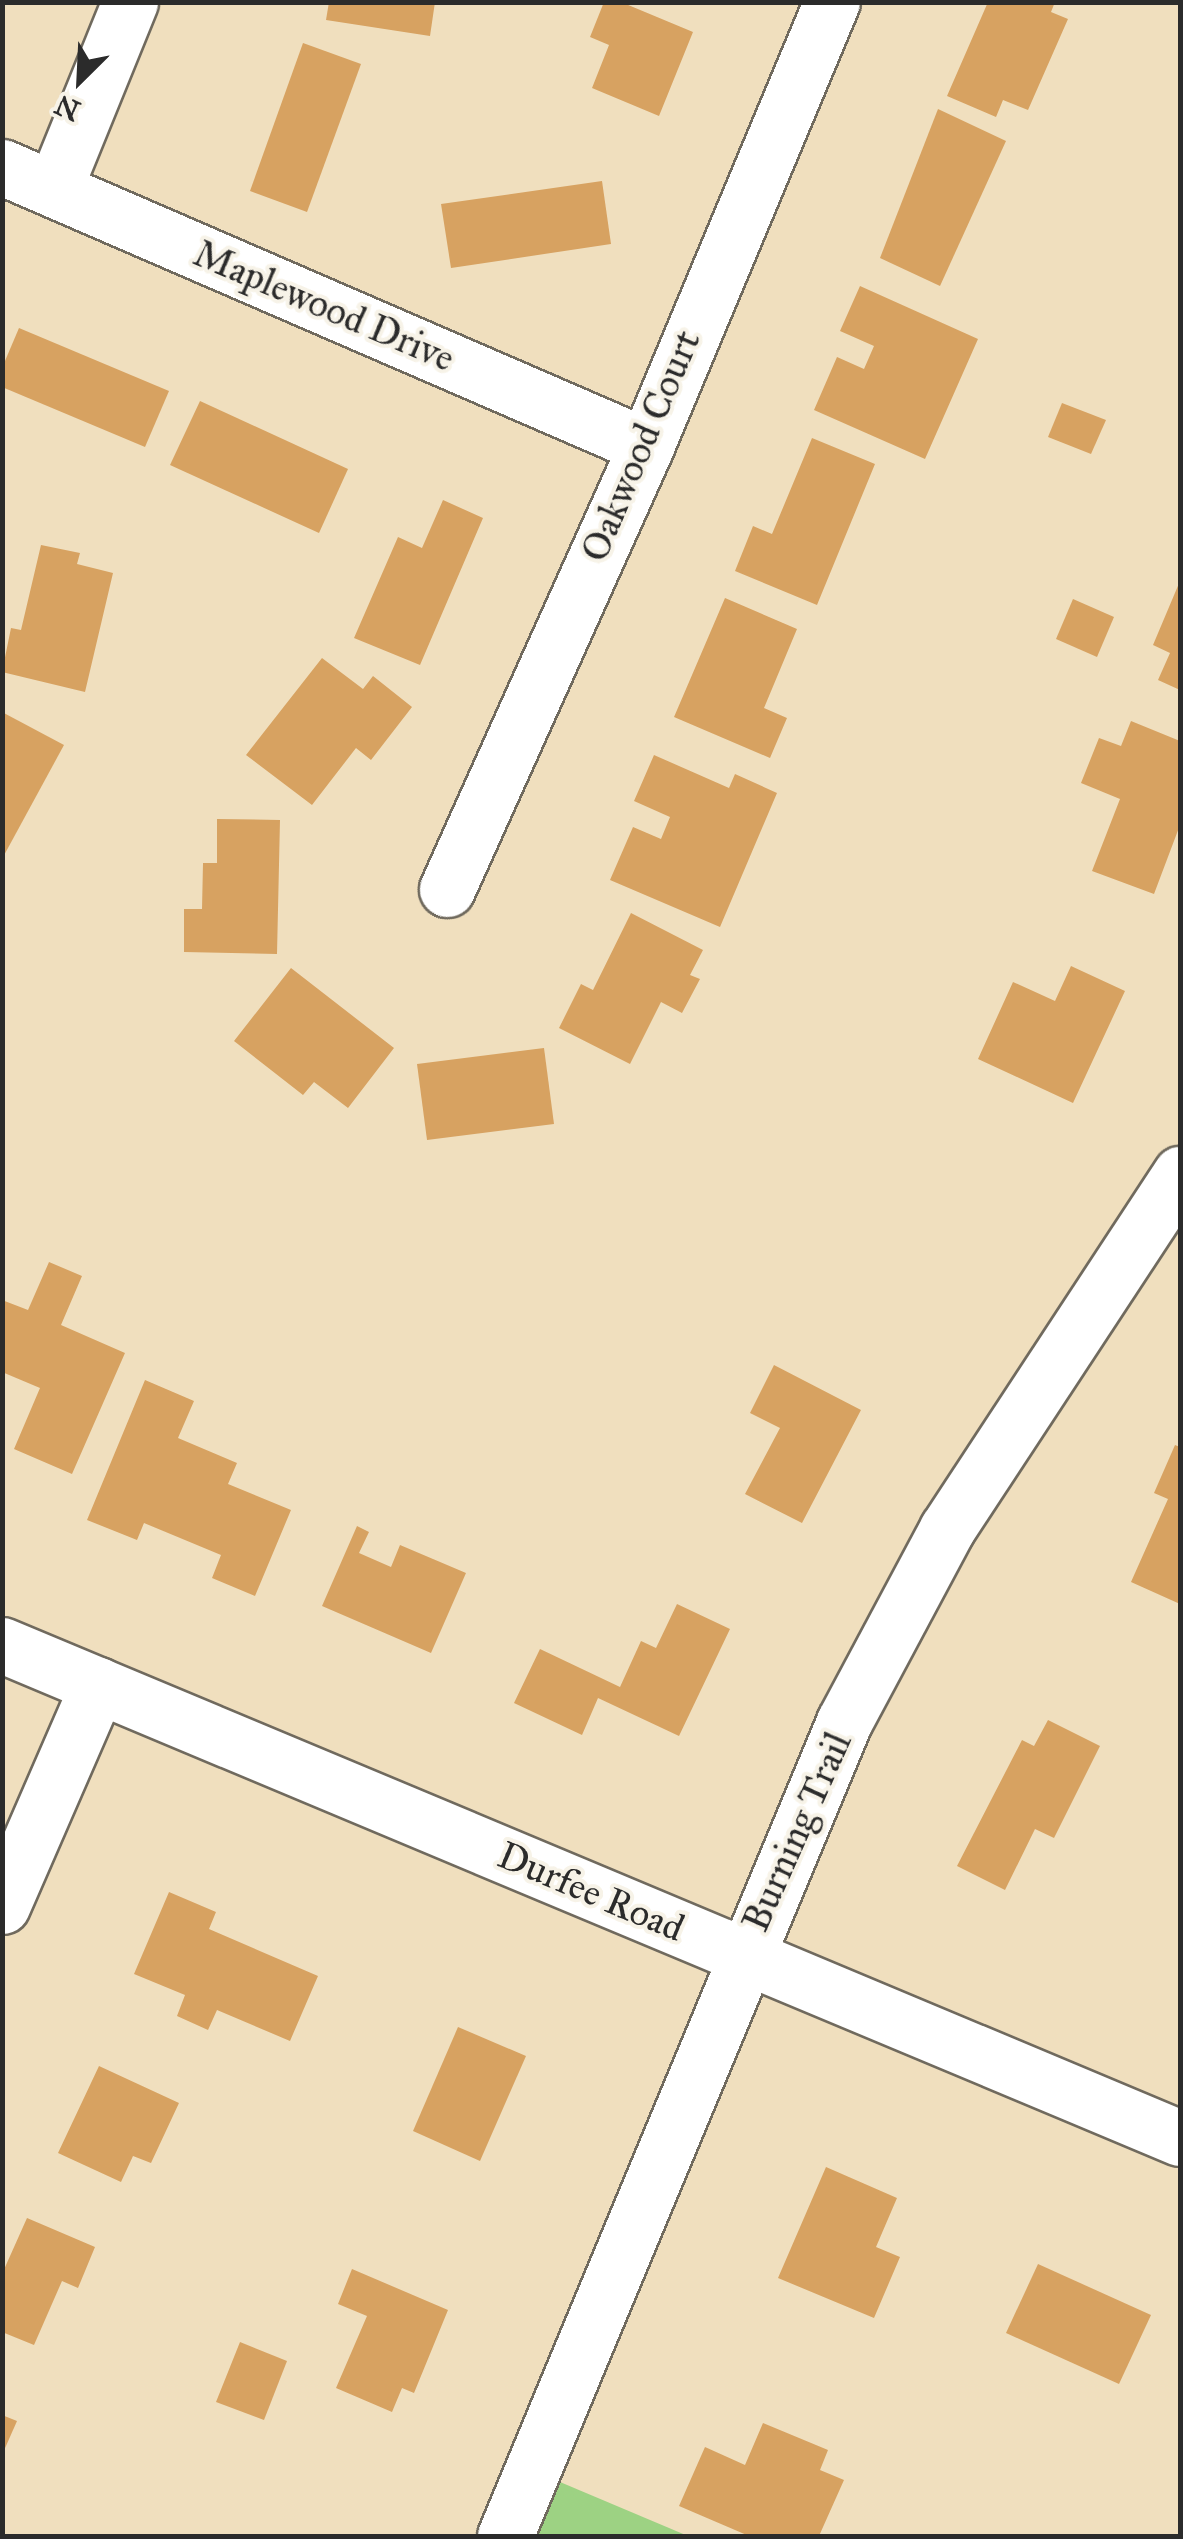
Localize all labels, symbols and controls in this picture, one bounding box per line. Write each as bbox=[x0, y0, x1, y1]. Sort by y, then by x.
north arrow bbox=[30, 30, 130, 130]
text: N bbox=[50, 87, 86, 129]
street label: Maplewood Drive bbox=[187, 231, 461, 381]
street label: Oakwood Court bbox=[572, 324, 710, 568]
street label: Burning Trail bbox=[733, 1725, 861, 1939]
street label: Durfee Road bbox=[491, 1832, 691, 1952]

